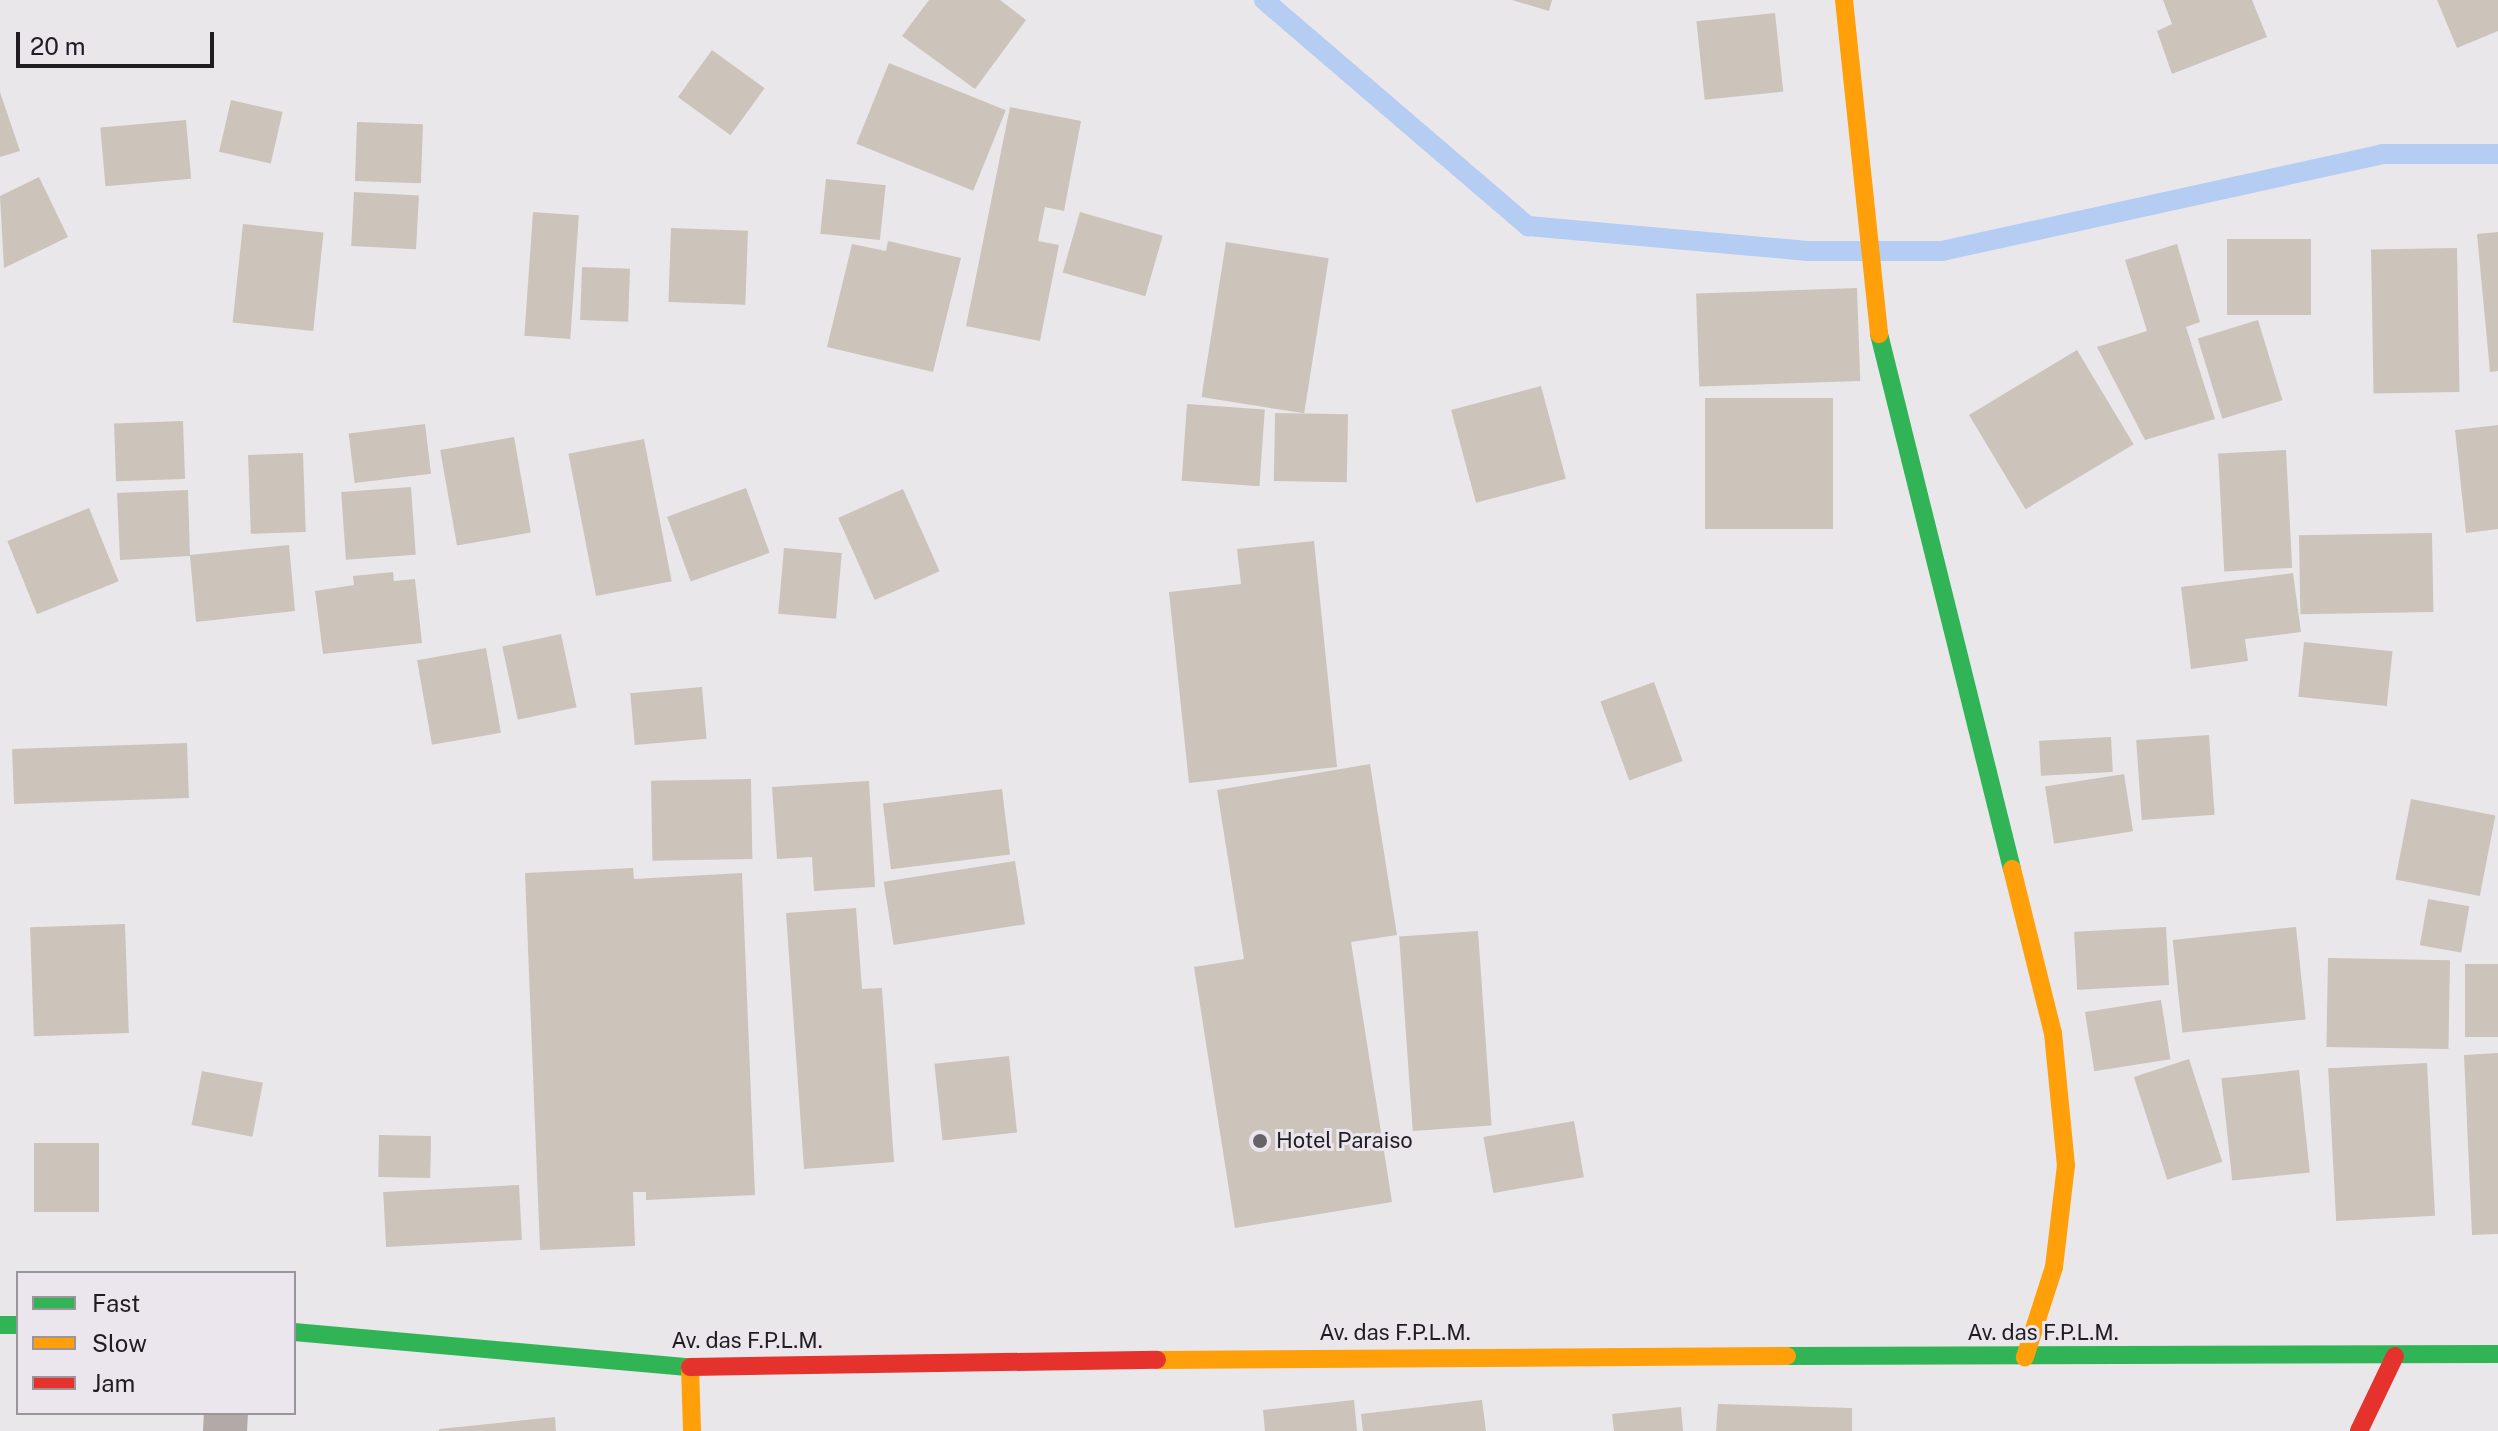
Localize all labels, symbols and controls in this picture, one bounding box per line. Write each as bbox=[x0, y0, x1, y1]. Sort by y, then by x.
scale bar bbox=[20, 16, 218, 66]
text: 20 m bbox=[30, 32, 86, 60]
place label: Hotel Paraiso bbox=[1276, 1128, 1413, 1154]
marker: Hotel Paraiso bbox=[1251, 1132, 1269, 1150]
legend bbox=[16, 1271, 296, 1415]
text: Fast bbox=[92, 1289, 140, 1317]
street label: Av. das F.P.L.M. bbox=[1319, 1320, 1471, 1346]
street label: Av. das F.P.L.M. bbox=[1967, 1320, 2119, 1346]
street label: Av. das F.P.L.M. bbox=[671, 1328, 823, 1354]
text: Slow bbox=[92, 1329, 147, 1357]
text: Jam bbox=[92, 1369, 135, 1397]

